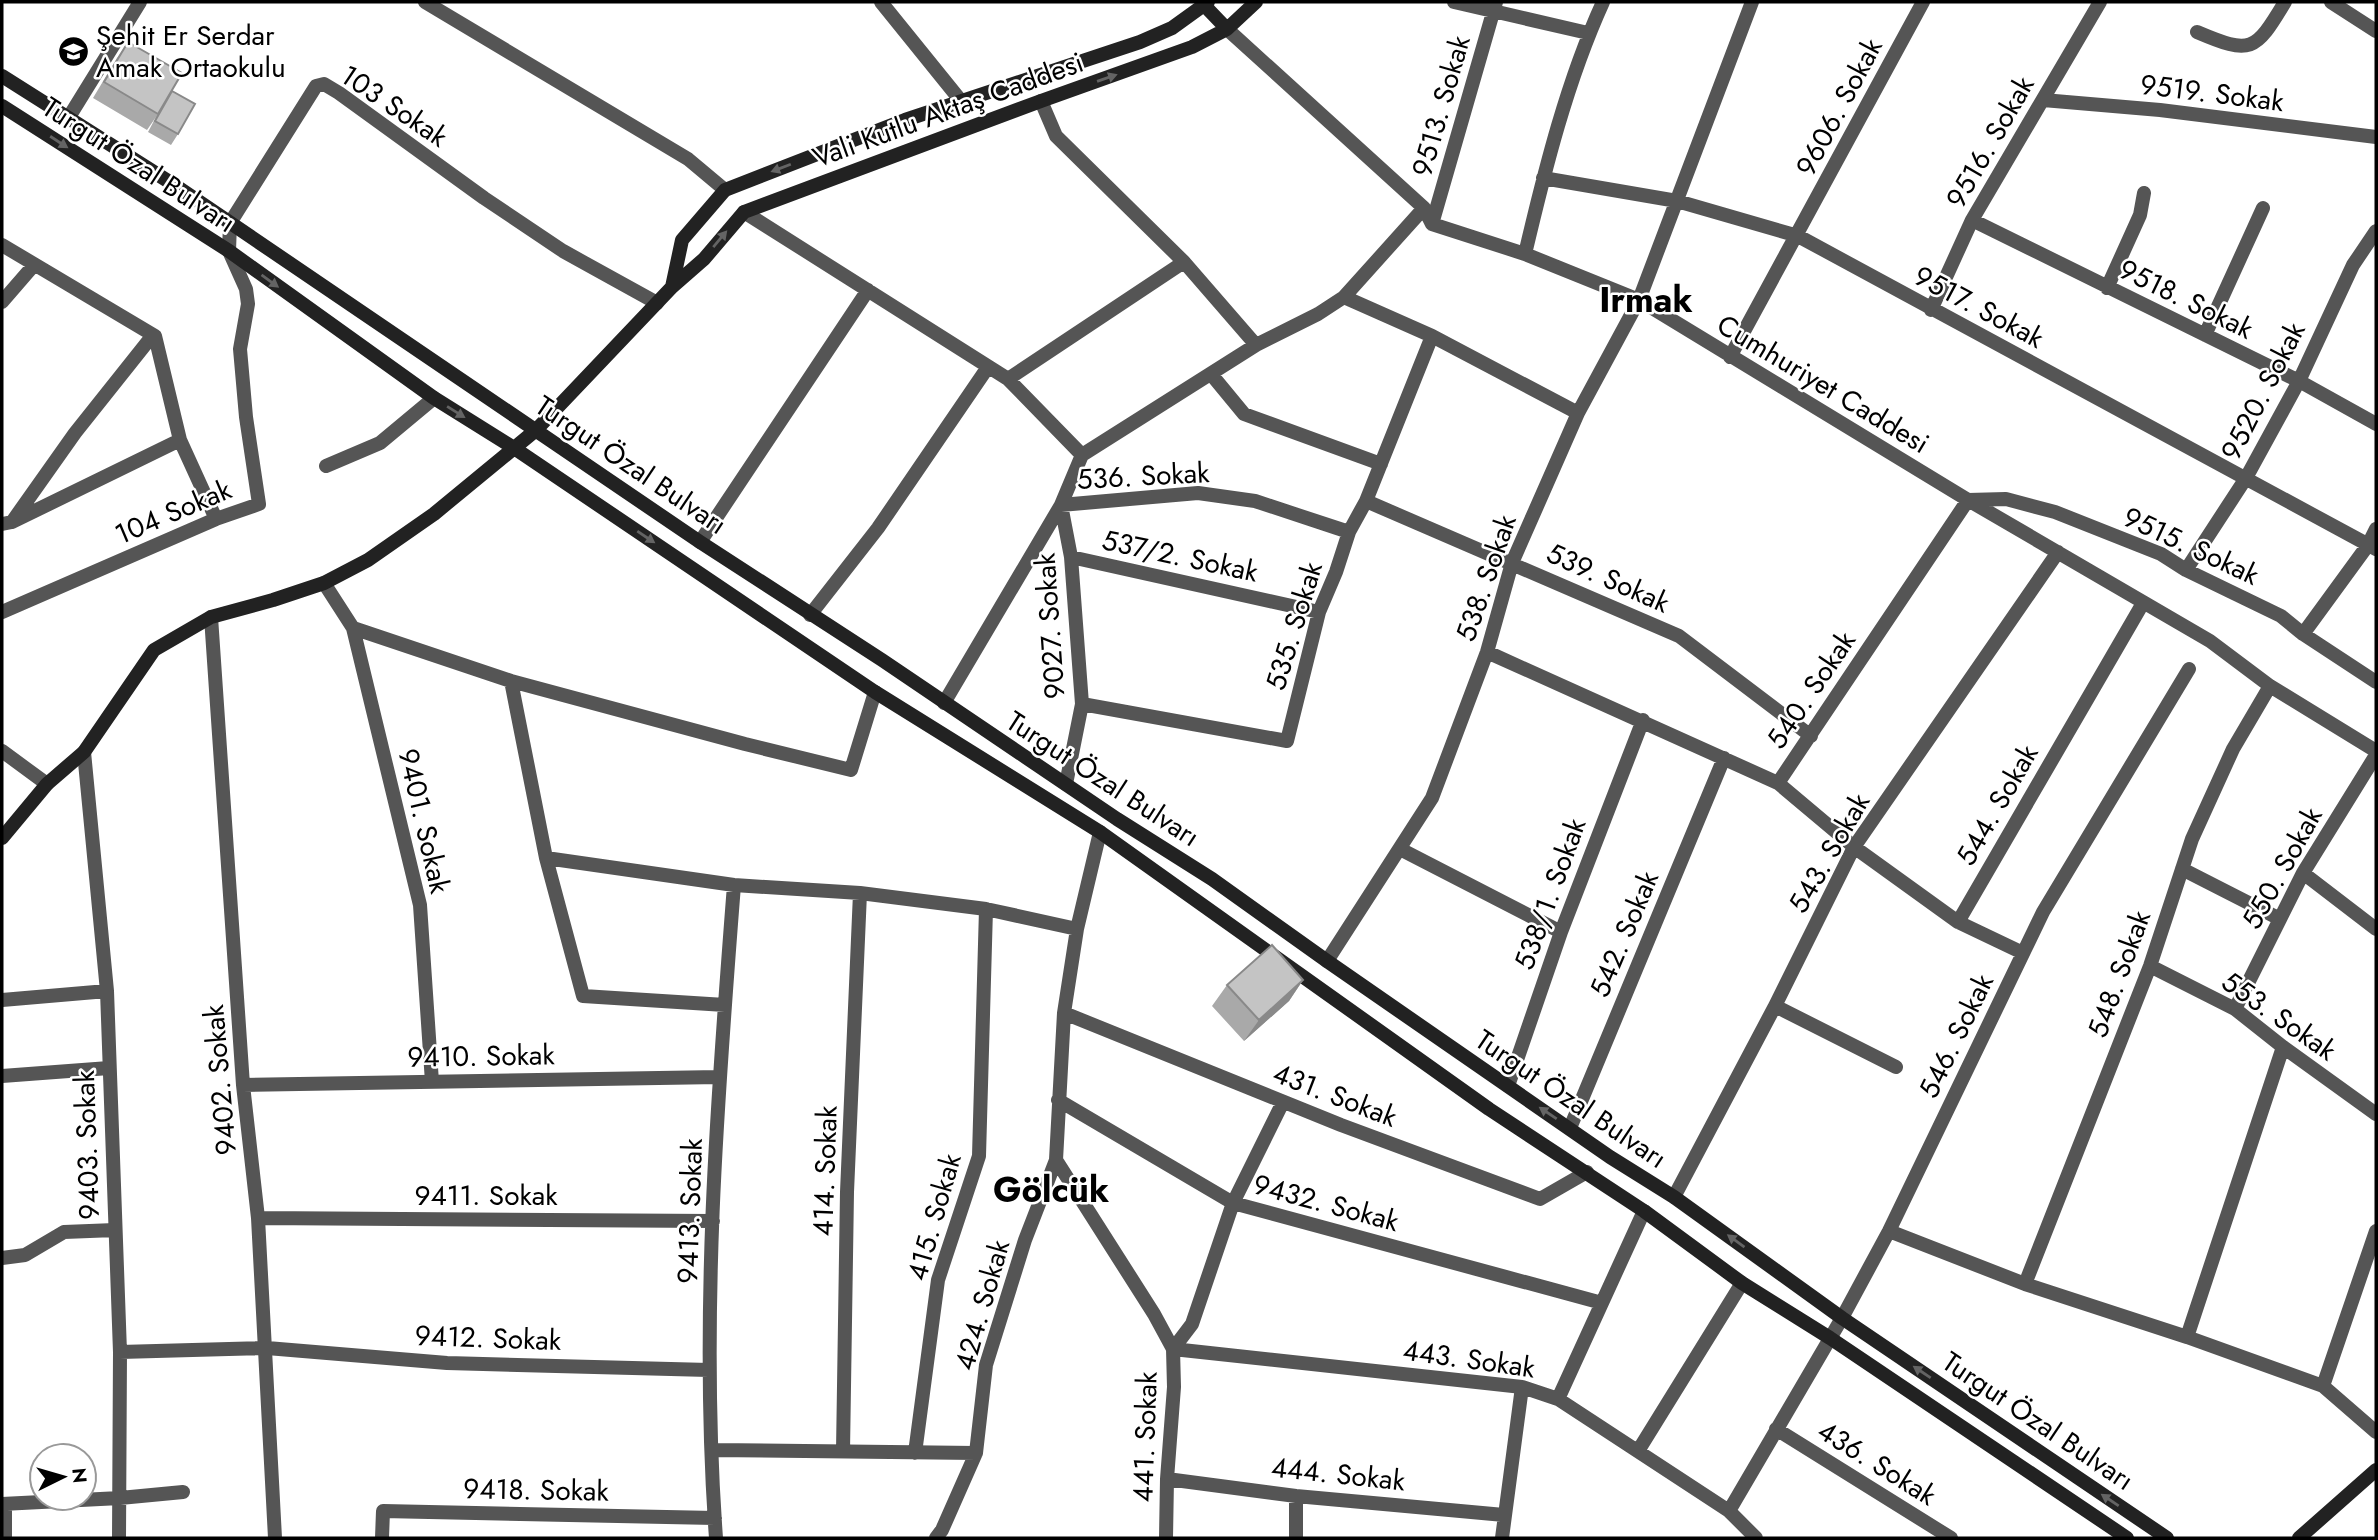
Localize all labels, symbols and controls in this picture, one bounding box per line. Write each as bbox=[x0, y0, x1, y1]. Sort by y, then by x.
place label: Şehit Er Serdar Amak Ortaokulu bbox=[96, 15, 286, 88]
street label: 9513. Sokak bbox=[1401, 30, 1481, 181]
street label: 9606. Sokak bbox=[1786, 30, 1893, 183]
school or university icon: Şehit Er Serdar Amak Ortaokulu bbox=[56, 34, 90, 68]
street label: Vali Kutlu Aktaş Caddesi bbox=[807, 42, 1089, 178]
street label: 103 Sokak bbox=[332, 55, 457, 157]
street label: 9519. Sokak bbox=[2138, 64, 2287, 122]
street label: 9516. Sokak bbox=[1936, 68, 2045, 216]
one-way arrow bbox=[1097, 72, 1118, 83]
street label: Turgut Özal Bulvarı bbox=[34, 87, 244, 243]
one-way arrow bbox=[50, 136, 69, 149]
one-way arrow bbox=[770, 163, 791, 174]
one-way arrow bbox=[713, 231, 728, 249]
street label: 9518. Sokak bbox=[2112, 249, 2261, 349]
street label: 9517. Sokak bbox=[1907, 256, 2052, 359]
one-way arrow bbox=[261, 273, 279, 287]
district label: Irmak bbox=[1599, 275, 1693, 325]
street label: Cumhuriyet Caddesi bbox=[1709, 304, 1937, 464]
street label: 9520. Sokak bbox=[2211, 314, 2316, 467]
street label: Turgut Özal Bulvarı bbox=[527, 386, 735, 544]
one-way arrow bbox=[446, 405, 465, 418]
street label: 536. Sokak bbox=[1076, 452, 1211, 500]
street label: 104 Sokak bbox=[108, 469, 238, 555]
street label: 9515. Sokak bbox=[2116, 497, 2266, 596]
street label: 538. Sokak bbox=[1445, 509, 1527, 647]
street label: 537/2. Sokak bbox=[1098, 519, 1262, 593]
one-way arrow bbox=[636, 530, 655, 543]
street label: 539. Sokak bbox=[1540, 533, 1677, 624]
street label: 9027. Sokak bbox=[1024, 551, 1076, 700]
street label: 535. Sokak bbox=[1255, 556, 1333, 695]
street label: 540. Sokak bbox=[1756, 622, 1866, 757]
street label: Turgut Özal Bulvarı bbox=[998, 701, 1208, 857]
street label: 544. Sokak bbox=[1946, 736, 2049, 873]
street label: 9401. Sokak bbox=[387, 745, 461, 898]
street label: 543. Sokak bbox=[1778, 785, 1880, 921]
street label: 550. Sokak bbox=[2232, 799, 2333, 937]
street label: 538/1. Sokak bbox=[1504, 812, 1597, 975]
street label: 542. Sokak bbox=[1579, 864, 1669, 1003]
street label: 548. Sokak bbox=[2077, 904, 2161, 1043]
street label: 553. Sokak bbox=[2213, 961, 2345, 1071]
street label: 546. Sokak bbox=[1908, 966, 2004, 1105]
street label: 9402. Sokak bbox=[193, 1002, 247, 1157]
street label: Turgut Özal Bulvarı bbox=[1467, 1020, 1675, 1178]
street label: 9410. Sokak bbox=[407, 1034, 556, 1078]
street label: 431. Sokak bbox=[1267, 1053, 1404, 1138]
street label: 9403. Sokak bbox=[64, 1069, 110, 1221]
street label: 414. Sokak bbox=[802, 1104, 848, 1237]
one-way arrow bbox=[1539, 1106, 1557, 1120]
street label: 9413. Sokak bbox=[667, 1137, 713, 1284]
street label: 415. Sokak bbox=[896, 1148, 972, 1285]
street label: 9432. Sokak bbox=[1249, 1164, 1404, 1242]
district label: Gölcük bbox=[993, 1165, 1109, 1215]
street label: 9411. Sokak bbox=[414, 1175, 558, 1216]
street label: 424. Sokak bbox=[944, 1234, 1020, 1375]
one-way arrow bbox=[1727, 1235, 1745, 1249]
street label: 9412. Sokak bbox=[414, 1315, 563, 1361]
street label: 443. Sokak bbox=[1400, 1329, 1538, 1389]
street label: Turgut Özal Bulvarı bbox=[1934, 1342, 2142, 1500]
one-way arrow bbox=[1913, 1365, 1931, 1379]
street label: 441. Sokak bbox=[1122, 1370, 1168, 1503]
street label: 436. Sokak bbox=[1810, 1410, 1945, 1516]
north arrow bbox=[28, 1442, 98, 1512]
street label: 444. Sokak bbox=[1269, 1447, 1408, 1501]
text: N bbox=[65, 1467, 94, 1484]
street label: 9418. Sokak bbox=[463, 1468, 610, 1512]
one-way arrow bbox=[2101, 1493, 2119, 1507]

